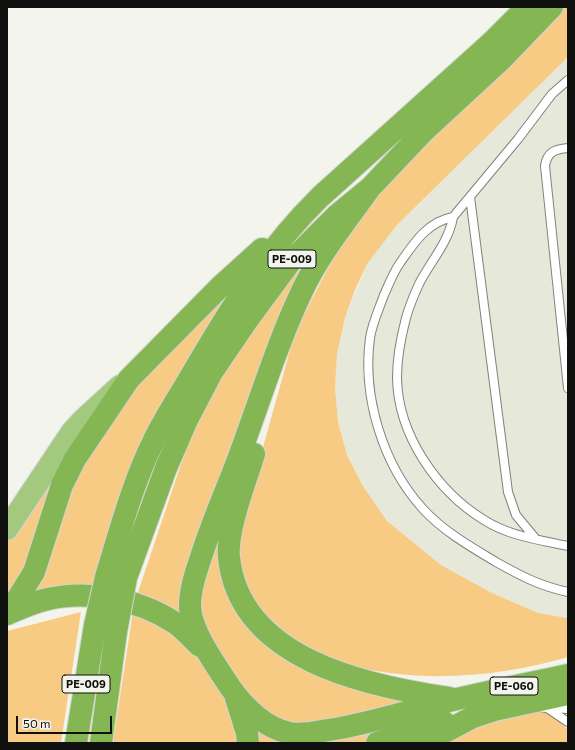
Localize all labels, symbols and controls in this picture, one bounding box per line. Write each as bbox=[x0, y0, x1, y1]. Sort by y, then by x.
road number: PE-009 bbox=[268, 250, 316, 268]
road number: PE-009 bbox=[62, 675, 110, 693]
road number: PE-060 bbox=[490, 677, 538, 695]
scale bar bbox=[18, 708, 114, 734]
text: 50 m bbox=[23, 716, 51, 730]

